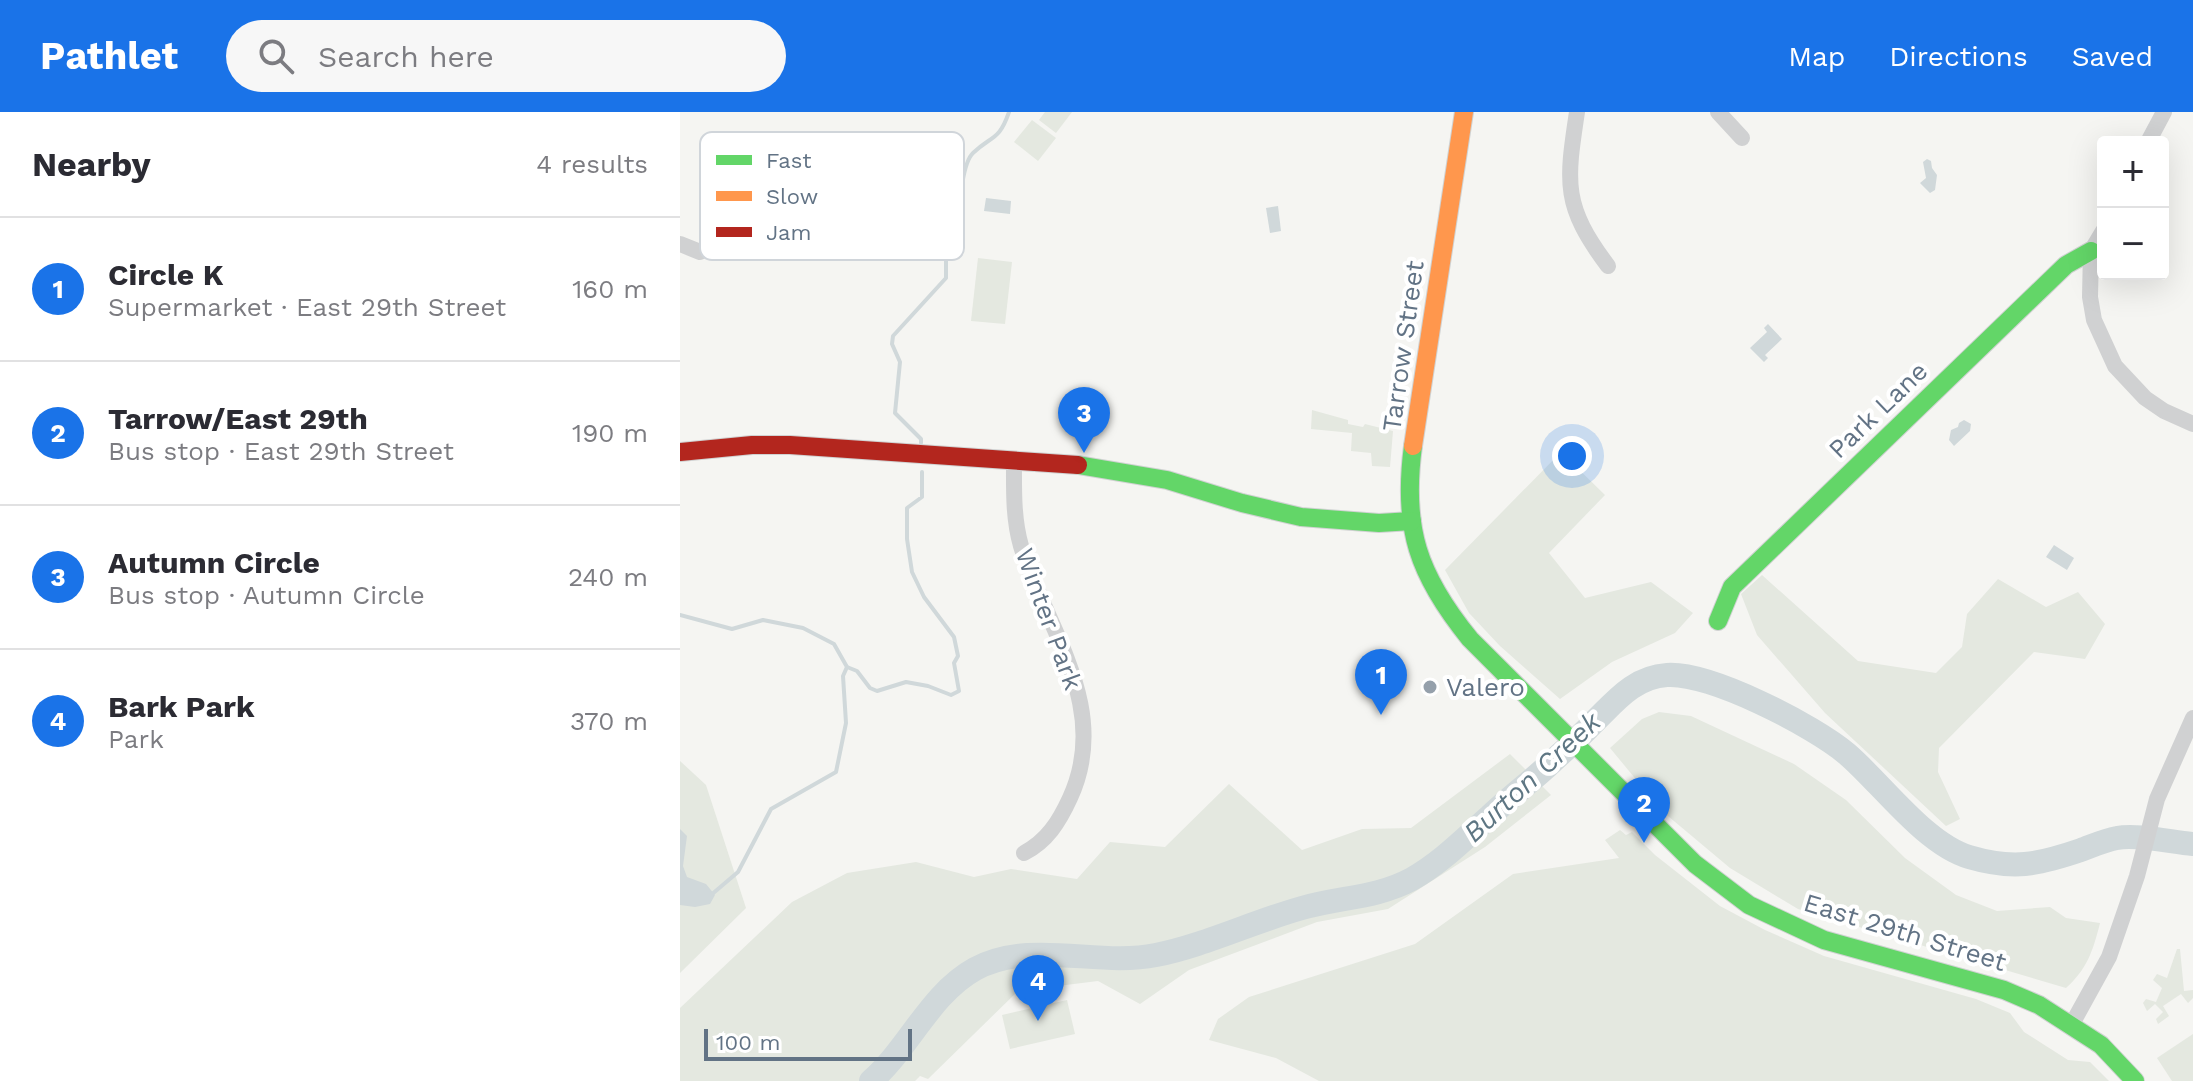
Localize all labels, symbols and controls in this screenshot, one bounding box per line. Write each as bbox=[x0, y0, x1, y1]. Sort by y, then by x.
search box bbox=[226, 20, 786, 92]
text: Pathlet bbox=[40, 34, 178, 78]
icon: search bbox=[254, 34, 298, 78]
text: Search here bbox=[318, 39, 494, 74]
text: Map bbox=[1788, 40, 1845, 73]
text: Directions bbox=[1889, 40, 2028, 73]
text: Saved bbox=[2072, 40, 2153, 73]
legend bbox=[700, 132, 964, 260]
map controls bbox=[2097, 136, 2169, 280]
button: + bbox=[2097, 136, 2169, 208]
text: Nearby bbox=[32, 144, 151, 184]
text: Fast bbox=[766, 148, 812, 173]
text: 4 results bbox=[536, 149, 648, 179]
text: Slow bbox=[766, 184, 818, 209]
button: − bbox=[2097, 208, 2169, 280]
text: Jam bbox=[766, 220, 811, 245]
text: Circle K bbox=[108, 257, 223, 292]
street label: Tarrow Street bbox=[1376, 259, 1430, 433]
text: 1 bbox=[52, 274, 64, 304]
text: 160 m bbox=[572, 274, 648, 304]
text: Supermarket · East 29th Street bbox=[108, 292, 506, 322]
street label: Park Lane bbox=[1822, 356, 1934, 464]
pin: 3 bbox=[1058, 387, 1110, 453]
text: Tarrow/East 29th bbox=[108, 401, 368, 436]
text: 2 bbox=[50, 418, 66, 448]
text: 190 m bbox=[572, 418, 648, 448]
text: Bus stop · East 29th Street bbox=[108, 436, 454, 466]
your location bbox=[1552, 436, 1592, 476]
street label: Winter Park bbox=[1010, 544, 1089, 694]
text: Autumn Circle bbox=[108, 545, 320, 580]
text: 3 bbox=[50, 562, 66, 592]
text: 240 m bbox=[568, 562, 648, 592]
text: Bus stop · Autumn Circle bbox=[108, 580, 425, 610]
pin: 1 bbox=[1355, 649, 1407, 715]
place label: Valero bbox=[1446, 672, 1525, 702]
marker: Valero bbox=[1421, 678, 1439, 696]
text: Bark Park bbox=[108, 689, 255, 724]
water label: Burton Creek bbox=[1457, 705, 1608, 849]
text: 4 bbox=[50, 706, 66, 736]
text: 370 m bbox=[570, 706, 648, 736]
text: Park bbox=[108, 724, 164, 754]
pin: 2 bbox=[1618, 777, 1670, 843]
street label: East 29th Street bbox=[1800, 887, 2010, 977]
pin: 4 bbox=[1012, 955, 1064, 1021]
scale bar bbox=[704, 1025, 912, 1061]
text: 100 m bbox=[716, 1030, 780, 1055]

